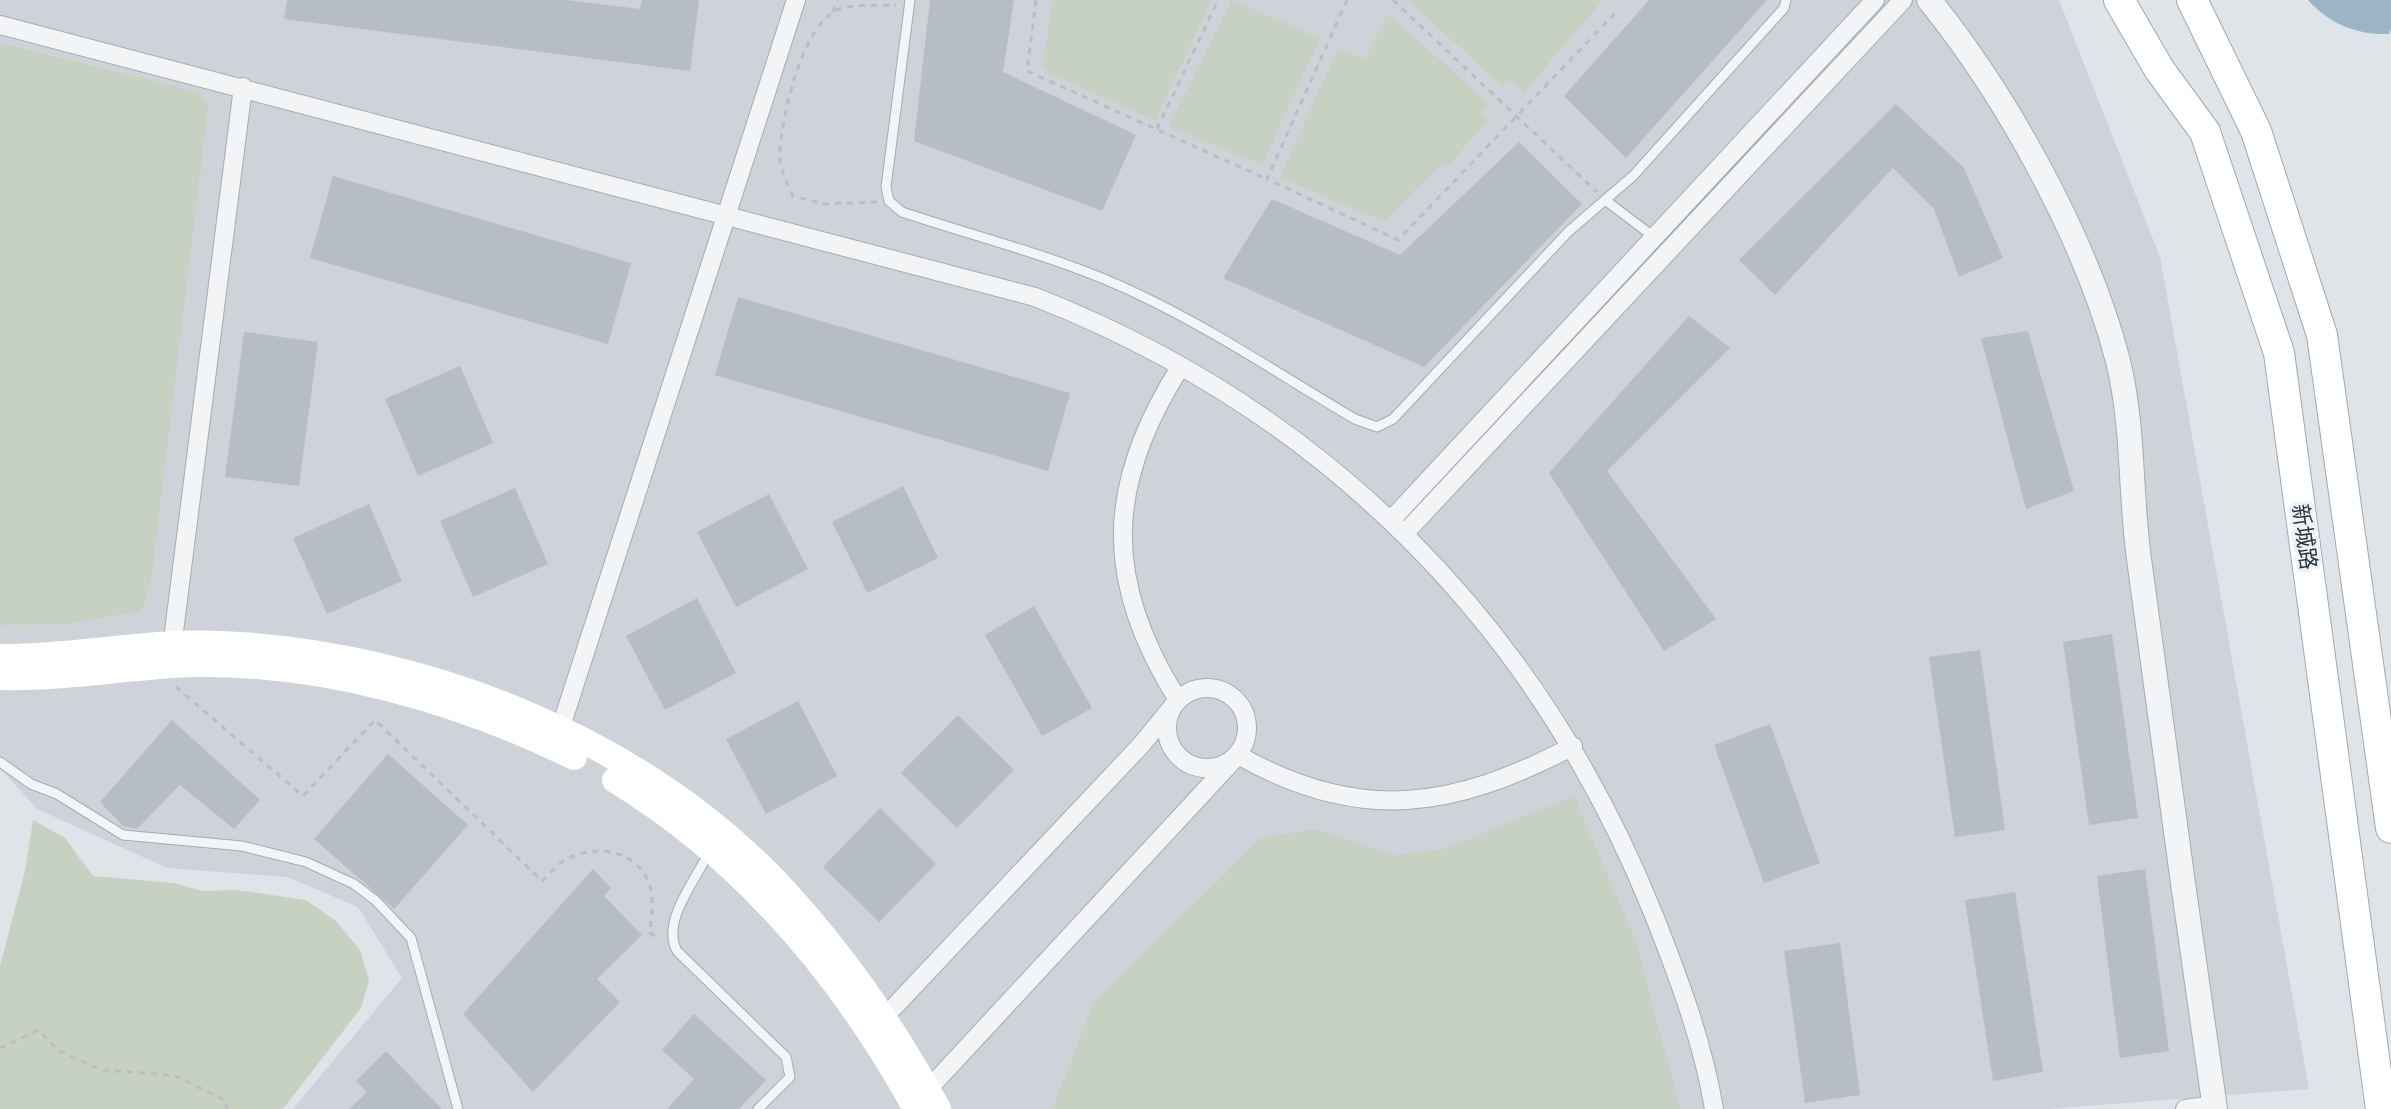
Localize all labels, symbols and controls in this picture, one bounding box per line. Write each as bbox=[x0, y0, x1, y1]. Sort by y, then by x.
street label: 新城路 bbox=[2284, 502, 2324, 572]

